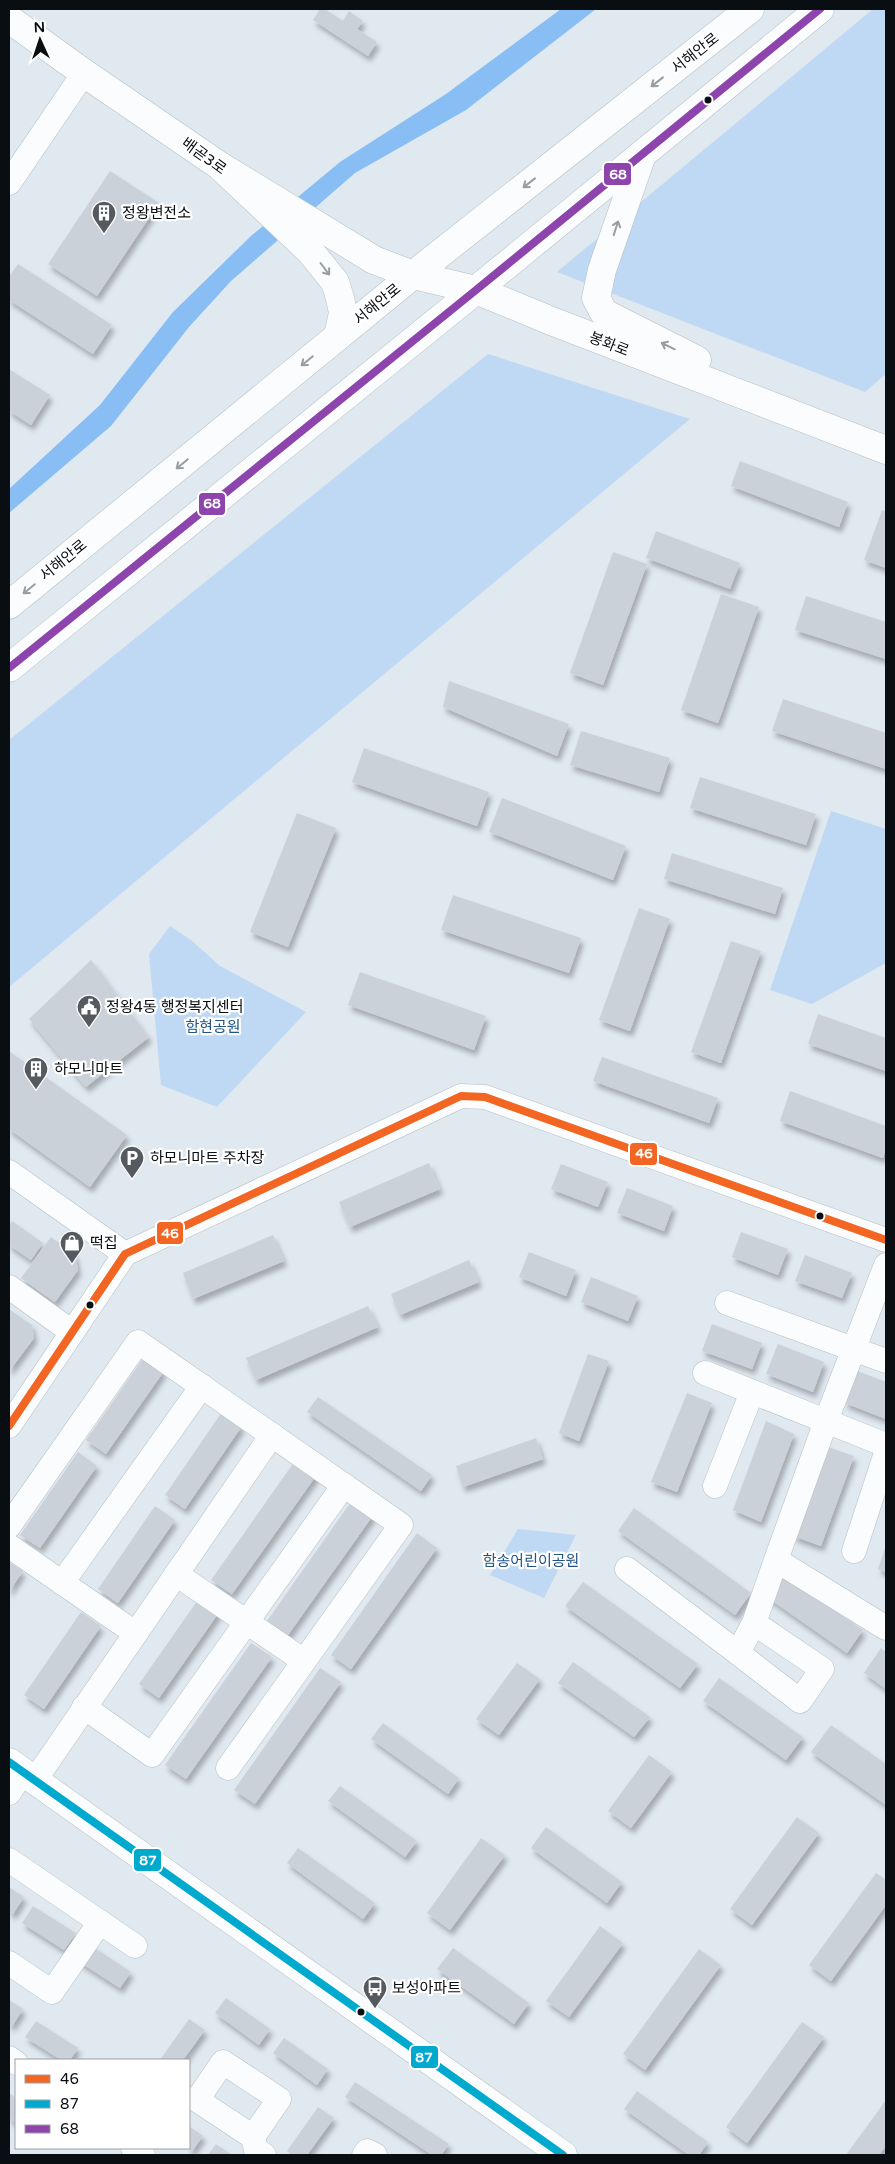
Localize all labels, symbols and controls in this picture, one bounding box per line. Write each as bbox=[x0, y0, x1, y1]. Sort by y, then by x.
north arrow bbox=[15, 15, 65, 65]
text: N bbox=[33, 19, 45, 36]
street label: 서해안로 bbox=[668, 29, 722, 77]
one-way arrow bbox=[651, 77, 664, 88]
unlabelled marker bbox=[703, 95, 713, 105]
street label: 배곧3로 bbox=[178, 134, 230, 178]
line badge: 68 bbox=[603, 162, 632, 186]
text: 68 bbox=[609, 166, 627, 183]
one-way arrow bbox=[523, 178, 536, 189]
building icon: 정왕변전소 bbox=[91, 200, 117, 234]
place label: 정왕변전소 bbox=[122, 204, 191, 222]
one-way arrow bbox=[611, 220, 621, 236]
one-way arrow bbox=[320, 262, 330, 276]
street label: 서해안로 bbox=[350, 280, 404, 328]
street label: 봉화로 bbox=[586, 328, 632, 360]
one-way arrow bbox=[661, 341, 676, 351]
one-way arrow bbox=[301, 356, 314, 367]
one-way arrow bbox=[175, 458, 188, 469]
line badge: 68 bbox=[198, 492, 226, 516]
text: 68 bbox=[203, 495, 221, 512]
street label: 서해안로 bbox=[36, 536, 90, 584]
one-way arrow bbox=[22, 583, 35, 594]
public building icon: 정왕4동 행정복지센터 bbox=[76, 994, 102, 1028]
place label: 정왕4동 행정복지센터 bbox=[106, 998, 244, 1016]
park label: 함현공원 bbox=[185, 1018, 241, 1036]
building icon: 하모니마트 bbox=[23, 1056, 49, 1090]
place label: 하모니마트 bbox=[54, 1060, 123, 1078]
line badge: 46 bbox=[629, 1142, 658, 1166]
parking icon: 하모니마트 주차장 bbox=[119, 1145, 145, 1179]
text: 46 bbox=[635, 1145, 653, 1162]
place label: 하모니마트 주차장 bbox=[150, 1149, 265, 1167]
unlabelled marker bbox=[815, 1211, 825, 1221]
line badge: 46 bbox=[156, 1221, 184, 1245]
text: 46 bbox=[161, 1225, 179, 1242]
shop icon: 떡집 bbox=[59, 1230, 85, 1264]
place label: 떡집 bbox=[90, 1234, 118, 1252]
unlabelled marker bbox=[85, 1300, 95, 1310]
park label: 함송어린이공원 bbox=[483, 1552, 579, 1570]
line badge: 87 bbox=[133, 1848, 162, 1872]
text: 87 bbox=[139, 1852, 157, 1869]
bus stop icon: 보성아파트 bbox=[362, 1975, 388, 2009]
place label: 보성아파트 bbox=[392, 1979, 461, 1997]
unlabelled marker bbox=[356, 2007, 366, 2017]
line badge: 87 bbox=[410, 2045, 439, 2069]
text: 87 bbox=[415, 2049, 433, 2066]
legend bbox=[15, 2059, 190, 2149]
text: 46 bbox=[60, 2070, 79, 2088]
text: 87 bbox=[60, 2095, 79, 2113]
text: 68 bbox=[60, 2120, 79, 2138]

